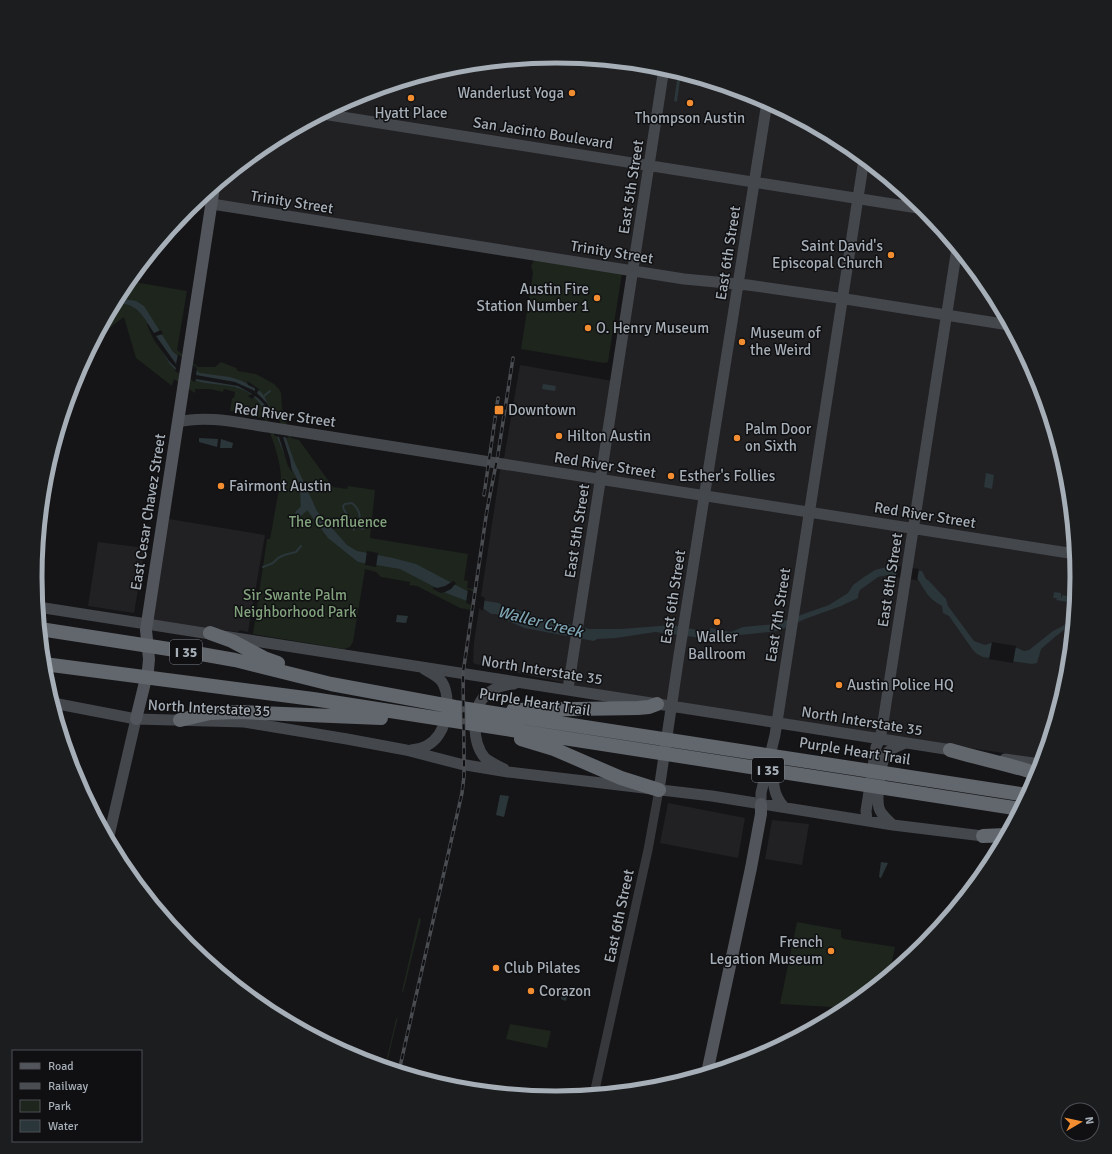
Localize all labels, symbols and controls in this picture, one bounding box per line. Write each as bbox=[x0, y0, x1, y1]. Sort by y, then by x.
place label: Wanderlust Yoga bbox=[457, 84, 564, 102]
marker: Wanderlust Yoga bbox=[567, 88, 577, 98]
marker: Hyatt Place bbox=[406, 93, 416, 103]
marker: Thompson Austin bbox=[685, 98, 695, 108]
place label: Hyatt Place bbox=[374, 104, 448, 122]
place label: Thompson Austin bbox=[635, 109, 745, 127]
street label: San Jacinto Boulevard bbox=[472, 113, 614, 153]
street label: East 5th Street bbox=[615, 139, 647, 235]
street label: Trinity Street bbox=[249, 187, 335, 217]
street label: East 6th Street bbox=[712, 205, 744, 301]
street label: Trinity Street bbox=[569, 237, 655, 267]
place label: Saint David's Episcopal Church bbox=[772, 237, 883, 272]
marker: Saint David's Episcopal Church bbox=[886, 250, 896, 260]
place label: Austin Fire Station Number 1 bbox=[477, 280, 589, 315]
marker: Austin Fire Station Number 1 bbox=[592, 293, 602, 303]
place label: O. Henry Museum bbox=[596, 319, 709, 337]
marker: O. Henry Museum bbox=[583, 323, 593, 333]
place label: Museum of the Weird bbox=[750, 324, 822, 359]
marker: Museum of the Weird bbox=[737, 337, 747, 347]
street label: Red River Street bbox=[233, 399, 337, 431]
place label: Downtown bbox=[508, 401, 576, 419]
marker: Downtown bbox=[493, 404, 505, 416]
place label: Palm Door on Sixth bbox=[745, 420, 812, 455]
place label: Hilton Austin bbox=[567, 427, 651, 445]
marker: Hilton Austin bbox=[554, 431, 564, 441]
street label: East Cesar Chavez Street bbox=[127, 432, 169, 592]
marker: Palm Door on Sixth bbox=[732, 433, 742, 443]
street label: Red River Street bbox=[553, 448, 657, 482]
place label: Esther's Follies bbox=[679, 467, 776, 485]
marker: Esther's Follies bbox=[666, 471, 676, 481]
place label: Fairmont Austin bbox=[229, 477, 331, 495]
marker: Fairmont Austin bbox=[216, 481, 226, 491]
street label: East 5th Street bbox=[561, 483, 593, 579]
street label: Red River Street bbox=[873, 498, 977, 532]
park label: The Confluence bbox=[289, 513, 387, 531]
street label: East 8th Street bbox=[874, 532, 906, 628]
street label: East 6th Street bbox=[657, 549, 689, 645]
street label: East 7th Street bbox=[762, 567, 794, 663]
park label: Sir Swante Palm Neighborhood Park bbox=[234, 586, 357, 621]
water label: Waller Creek bbox=[495, 602, 586, 643]
marker: Waller Ballroom bbox=[712, 617, 722, 627]
place label: Waller Ballroom bbox=[688, 628, 746, 663]
road number: I 35 bbox=[170, 640, 202, 664]
street label: North Interstate 35 bbox=[480, 652, 604, 688]
place label: Austin Police HQ bbox=[847, 676, 954, 694]
marker: Austin Police HQ bbox=[834, 680, 844, 690]
street label: Purple Heart Trail bbox=[478, 684, 592, 720]
street label: North Interstate 35 bbox=[147, 696, 271, 720]
street label: North Interstate 35 bbox=[800, 703, 924, 739]
street label: Purple Heart Trail bbox=[798, 733, 912, 769]
road number: I 35 bbox=[752, 758, 784, 782]
street label: East 6th Street bbox=[600, 868, 638, 964]
place label: French Legation Museum bbox=[709, 933, 823, 968]
marker: French Legation Museum bbox=[826, 946, 836, 956]
place label: Club Pilates bbox=[504, 959, 581, 977]
marker: Club Pilates bbox=[491, 963, 501, 973]
place label: Corazon bbox=[539, 982, 591, 1000]
marker: Corazon bbox=[526, 986, 536, 996]
legend bbox=[12, 1050, 142, 1142]
text: Road bbox=[48, 1059, 74, 1074]
text: Railway bbox=[48, 1079, 88, 1094]
text: Park bbox=[48, 1099, 71, 1114]
north arrow bbox=[1060, 1102, 1100, 1142]
text: N bbox=[1082, 1116, 1096, 1125]
text: Water bbox=[48, 1119, 79, 1134]

